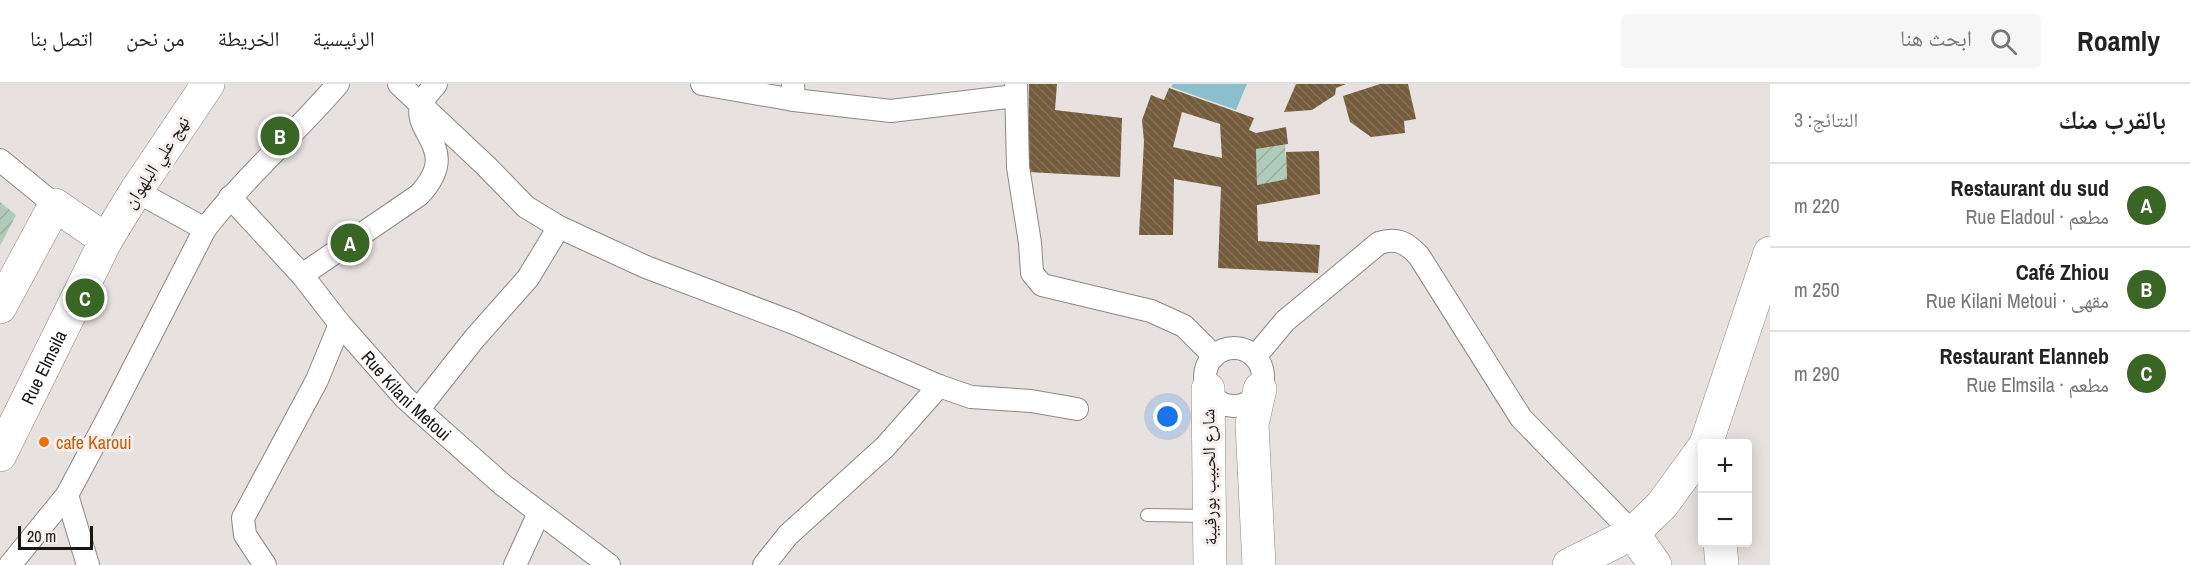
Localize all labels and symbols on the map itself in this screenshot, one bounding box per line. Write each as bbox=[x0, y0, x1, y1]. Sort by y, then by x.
street label: نهج علي البلهوان bbox=[117, 111, 197, 215]
pin: B bbox=[260, 113, 300, 158]
pin: A bbox=[330, 220, 370, 266]
pin: C bbox=[66, 276, 104, 320]
street label: Rue Elmsila bbox=[15, 326, 72, 408]
street label: Rue Kilani Metoui bbox=[356, 345, 457, 446]
your location bbox=[1153, 402, 1182, 431]
street label: شارع الحبيب بورقيبة bbox=[1195, 408, 1223, 546]
place label: cafe Karoui bbox=[56, 430, 132, 455]
marker: cafe Karoui bbox=[37, 435, 51, 449]
scale bar bbox=[18, 523, 93, 550]

